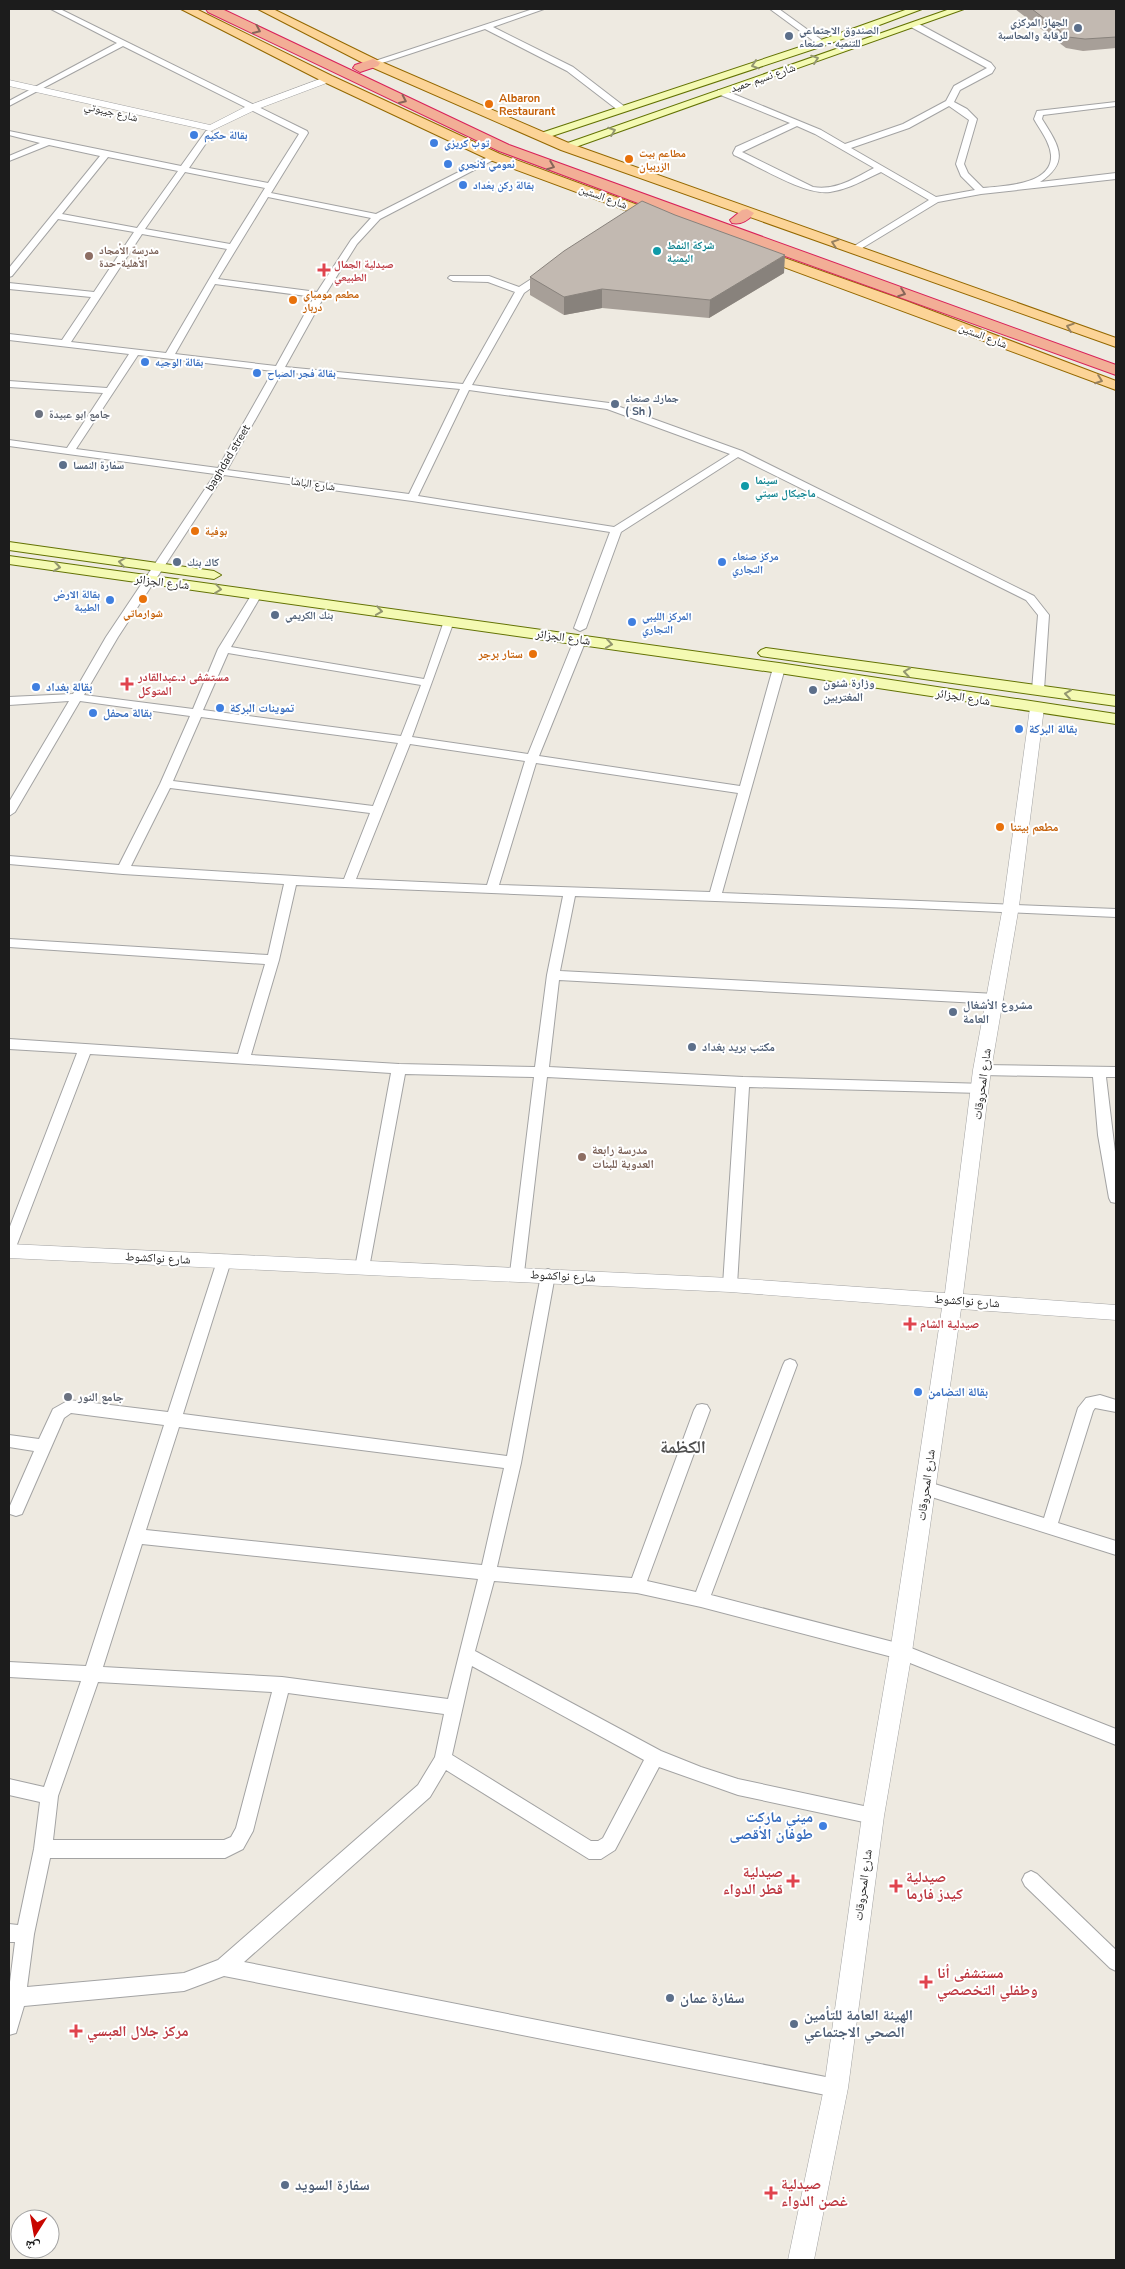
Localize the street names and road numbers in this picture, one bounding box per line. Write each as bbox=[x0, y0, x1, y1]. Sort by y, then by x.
street label: شارع نسيم حميد bbox=[729, 60, 797, 96]
street label: شارع جيبوتي bbox=[83, 99, 139, 126]
street label: شارع الستين bbox=[577, 181, 629, 213]
street label: شارع الستين bbox=[957, 320, 1009, 352]
street label: baghdad street bbox=[202, 422, 254, 494]
street label: شارع الباشا bbox=[290, 473, 336, 495]
street label: شارع الجزائر bbox=[133, 571, 190, 593]
street label: شارع الجزائر bbox=[534, 625, 592, 649]
street label: شارع الجزائر bbox=[934, 685, 992, 709]
street label: شارع المحروقات bbox=[969, 1047, 995, 1121]
street label: شارع نواكشوط bbox=[125, 1248, 191, 1268]
street label: شارع نواكشوط bbox=[530, 1266, 596, 1286]
street label: شارع نواكشوط bbox=[934, 1291, 1000, 1311]
street label: شارع المحروقات bbox=[913, 1448, 939, 1522]
street label: شارع المحروقات bbox=[850, 1848, 876, 1922]

